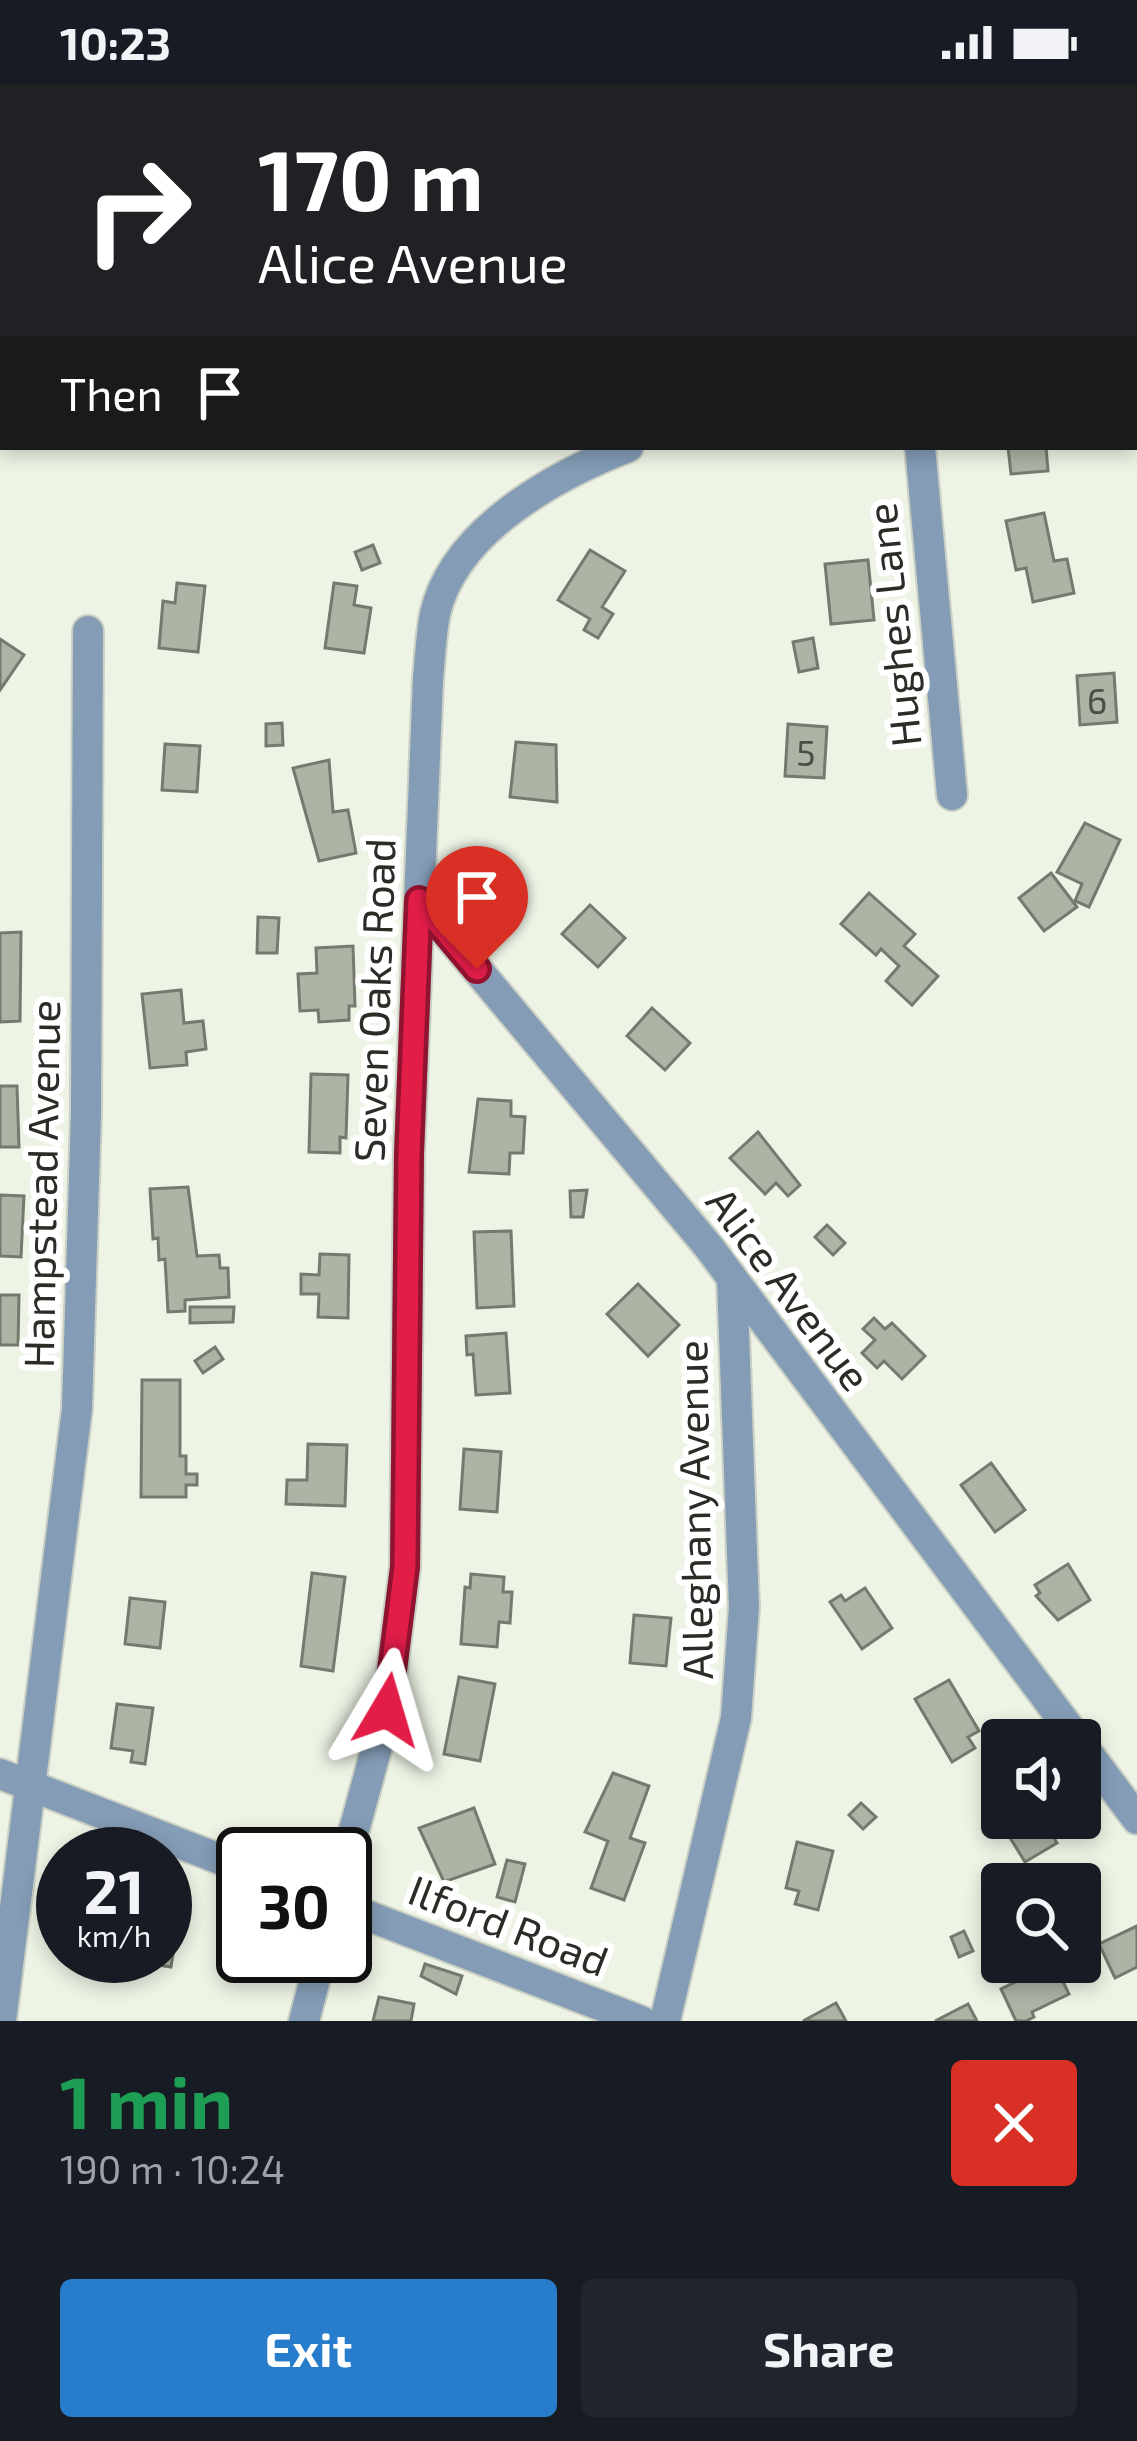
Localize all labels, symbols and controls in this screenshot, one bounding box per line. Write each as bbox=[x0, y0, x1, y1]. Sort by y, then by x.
text: 10:23 bbox=[60, 15, 171, 69]
text: 170 m bbox=[258, 127, 484, 228]
icon: right bbox=[60, 132, 216, 288]
text: Alice Avenue bbox=[258, 229, 568, 294]
icon: arrive bbox=[187, 360, 253, 426]
text: Then bbox=[60, 366, 163, 420]
street label: Hughes Lane bbox=[854, 501, 930, 749]
house number: 6 bbox=[1087, 678, 1107, 721]
house number: 5 bbox=[796, 730, 816, 773]
street label: Seven Oaks Road bbox=[342, 837, 404, 1163]
pin bbox=[426, 846, 528, 969]
icon: arrive bbox=[444, 864, 510, 930]
street label: Hampstead Avenue bbox=[12, 999, 68, 1369]
street label: Alice Avenue bbox=[698, 1177, 882, 1399]
street label: Alleghany Avenue bbox=[665, 1340, 721, 1680]
position arrow bbox=[324, 1647, 450, 1773]
map controls bbox=[981, 1719, 1101, 1983]
button: sound bbox=[981, 1719, 1101, 1839]
speed limit sign: 30 bbox=[216, 1827, 372, 1983]
text: 21 bbox=[84, 1854, 144, 1926]
street label: Ilford Road bbox=[402, 1863, 616, 1985]
button: search bbox=[981, 1863, 1101, 1983]
text: km/h bbox=[77, 1917, 151, 1953]
text: 1 min bbox=[60, 2057, 233, 2143]
button: close bbox=[951, 2060, 1077, 2186]
text: 190 m · 10:24 bbox=[60, 2145, 285, 2192]
button: Exit bbox=[60, 2279, 557, 2417]
button: Share bbox=[581, 2279, 1077, 2417]

